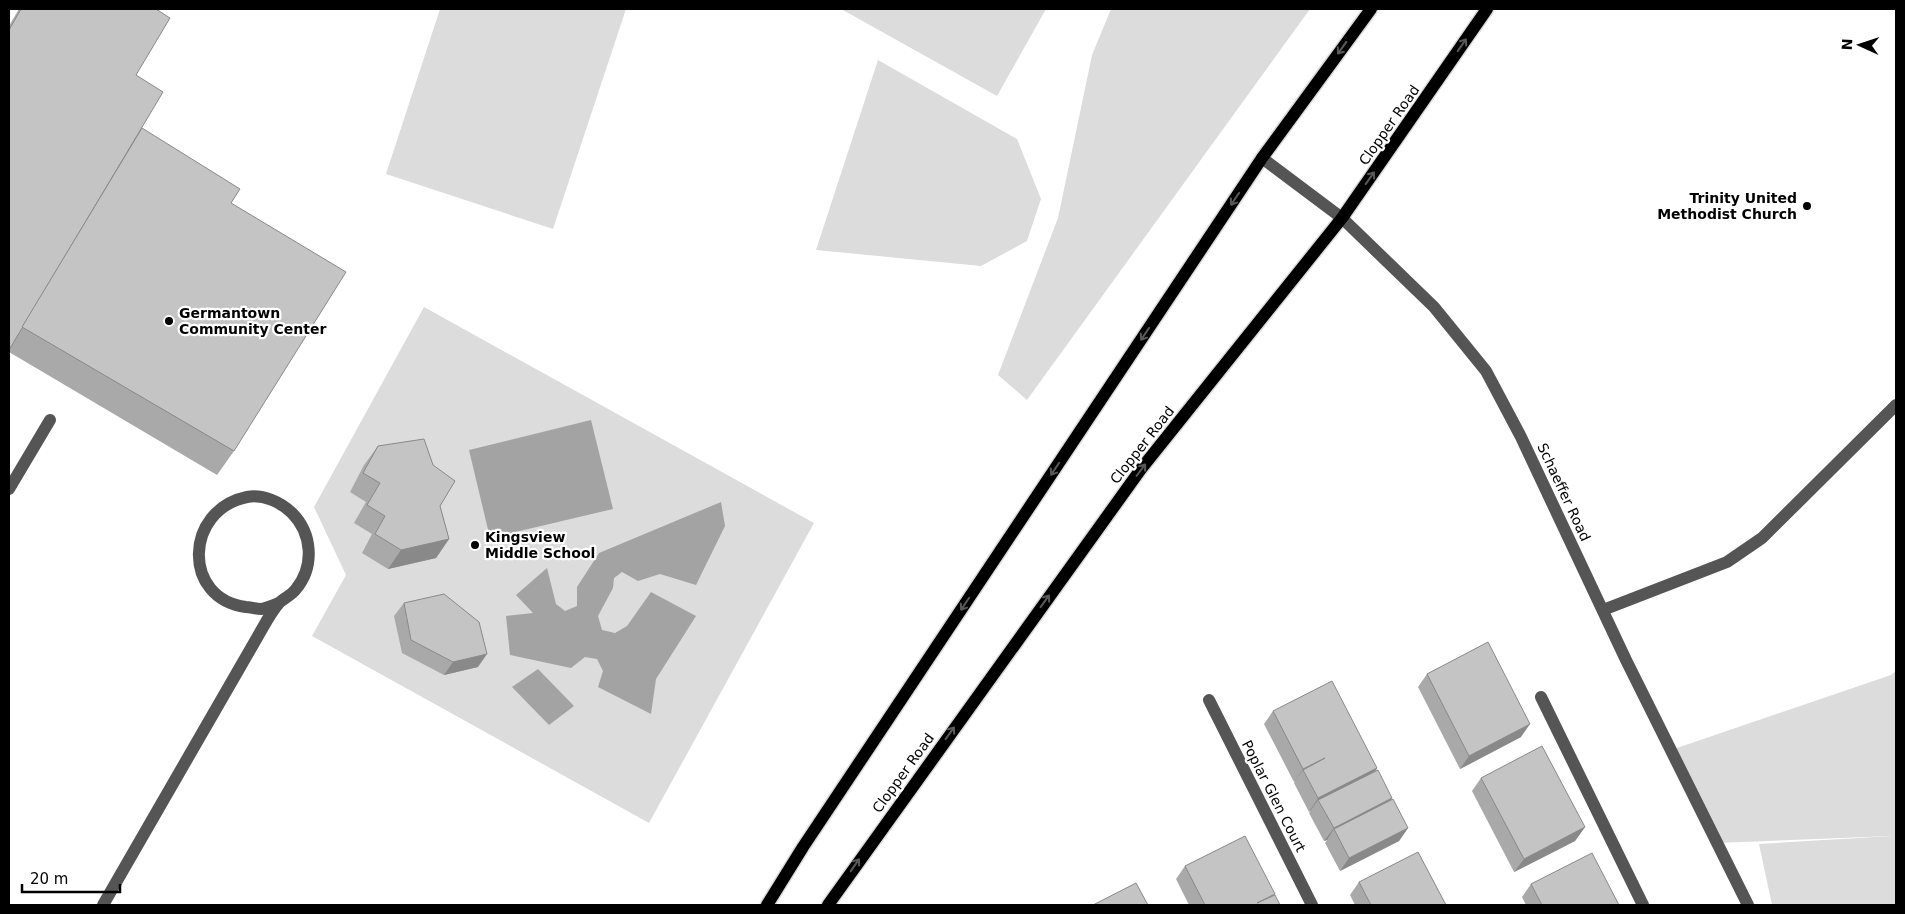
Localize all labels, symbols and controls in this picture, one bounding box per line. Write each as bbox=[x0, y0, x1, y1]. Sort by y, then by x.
north arrow bbox=[1835, 20, 1885, 70]
one-way arrow bbox=[1457, 38, 1467, 52]
text: N bbox=[1839, 38, 1855, 51]
one-way arrow bbox=[1337, 41, 1348, 54]
street label: Clopper Road bbox=[1356, 82, 1422, 168]
one-way arrow bbox=[1365, 171, 1375, 185]
place label: Trinity United Methodist Church bbox=[1657, 190, 1797, 222]
one-way arrow bbox=[1230, 191, 1240, 205]
marker: Trinity United Methodist Church bbox=[1801, 200, 1813, 212]
place label: Germantown Community Center bbox=[179, 305, 326, 337]
marker: Germantown Community Center bbox=[163, 315, 175, 327]
one-way arrow bbox=[1140, 327, 1150, 341]
street label: Clopper Road bbox=[1107, 403, 1177, 487]
street label: Schaeffer Road bbox=[1534, 440, 1594, 544]
one-way arrow bbox=[1050, 462, 1060, 476]
one-way arrow bbox=[1135, 464, 1146, 477]
place label: Kingsview Middle School bbox=[485, 529, 595, 561]
marker: Kingsview Middle School bbox=[469, 539, 481, 551]
one-way arrow bbox=[1040, 594, 1050, 608]
one-way arrow bbox=[960, 597, 970, 611]
one-way arrow bbox=[945, 726, 955, 740]
street label: Clopper Road bbox=[869, 730, 937, 816]
street label: Poplar Glen Court bbox=[1239, 737, 1309, 855]
one-way arrow bbox=[850, 858, 860, 872]
scale bar bbox=[22, 862, 120, 894]
text: 20 m bbox=[30, 870, 68, 888]

